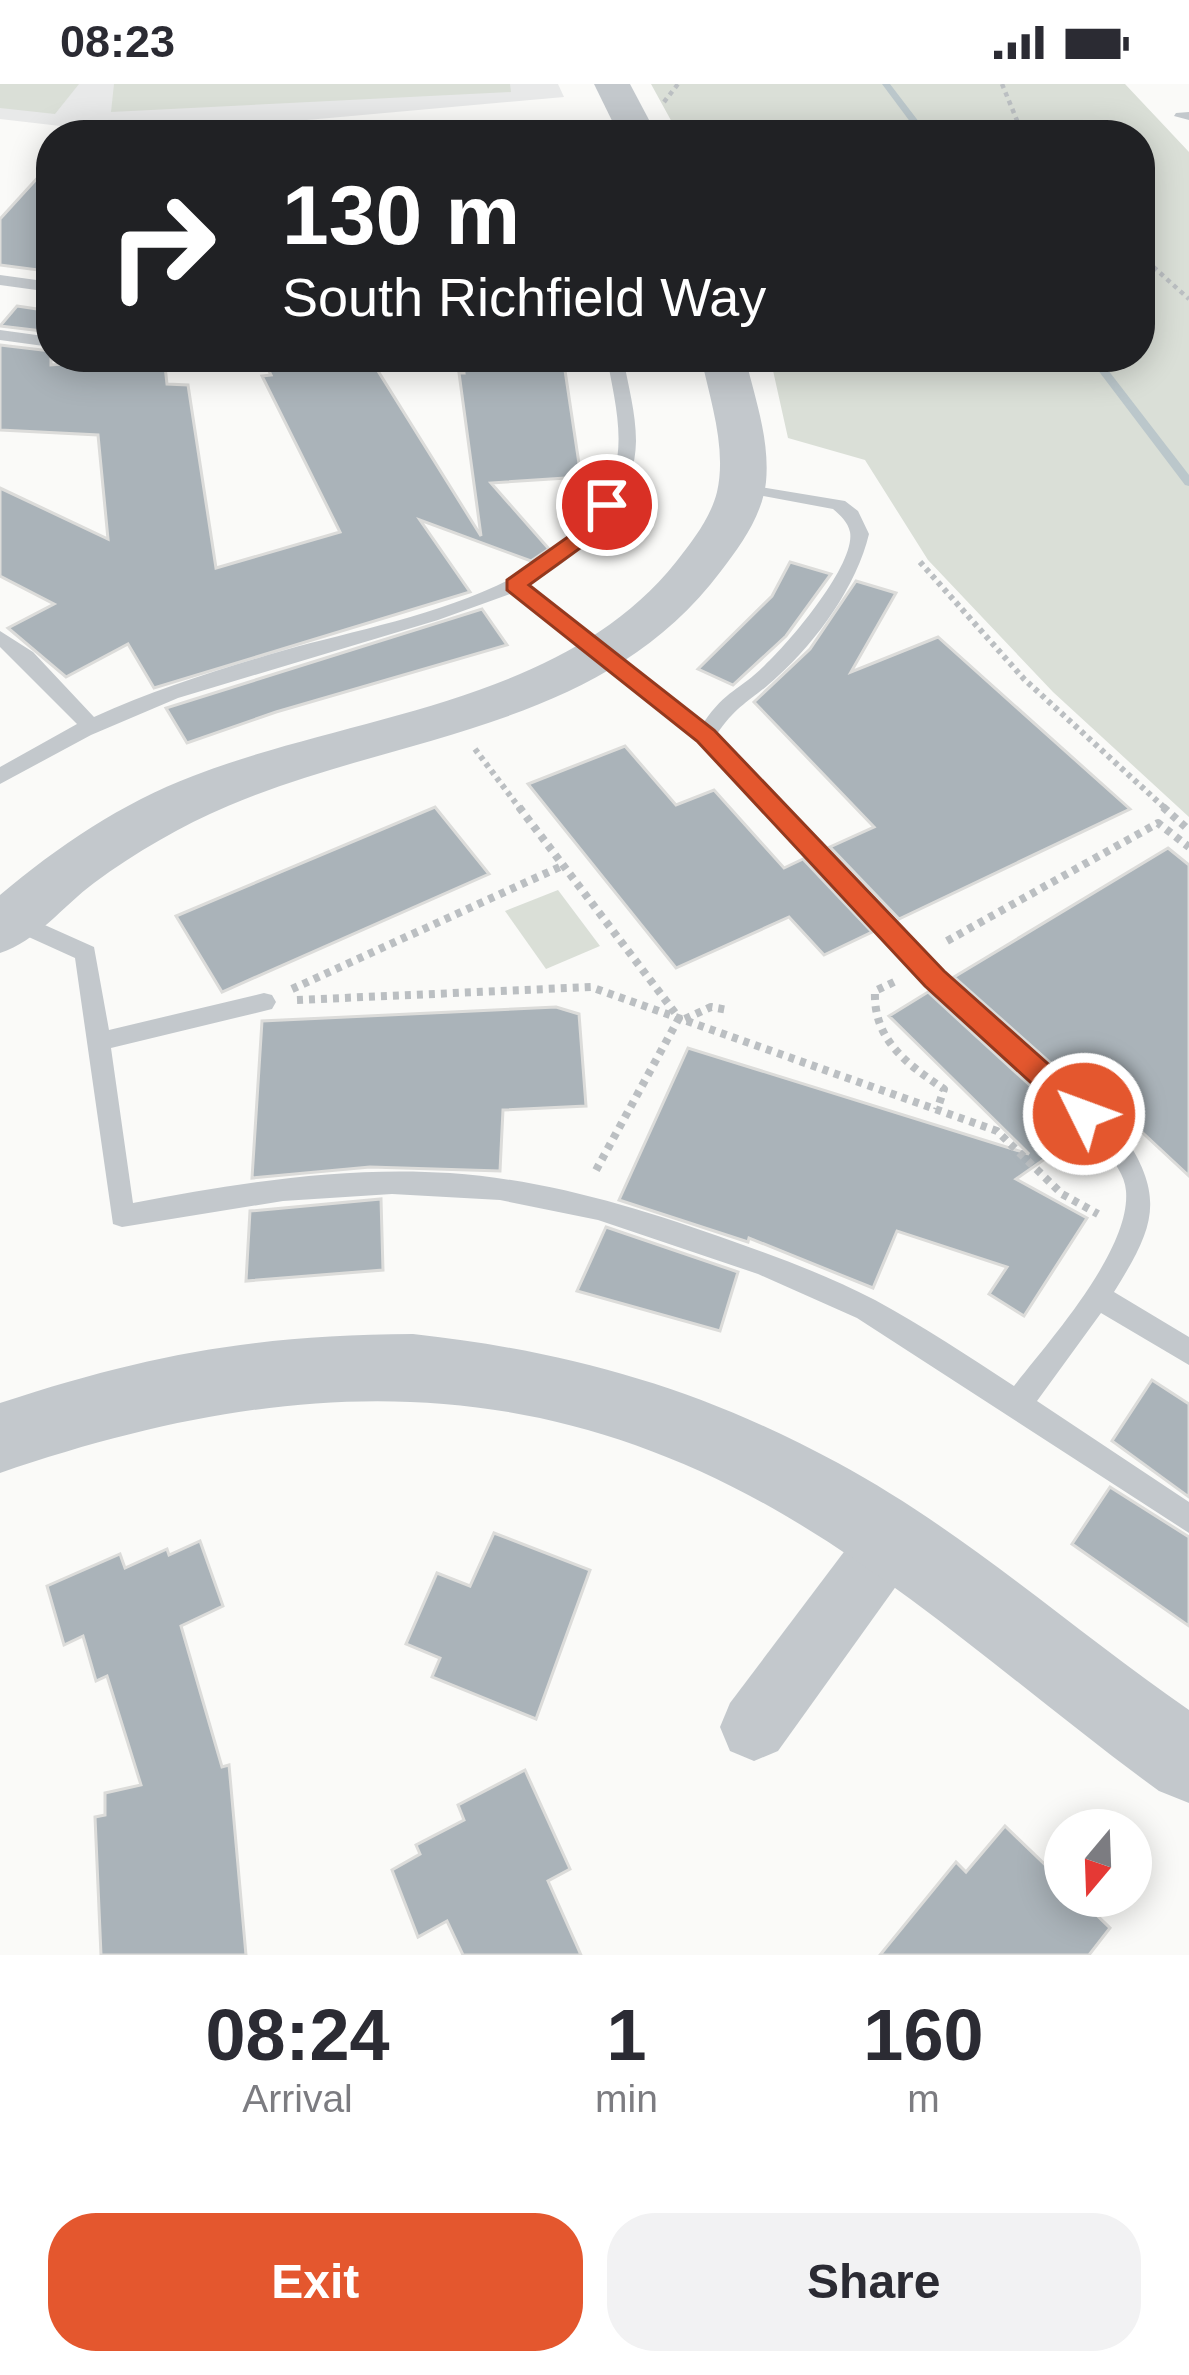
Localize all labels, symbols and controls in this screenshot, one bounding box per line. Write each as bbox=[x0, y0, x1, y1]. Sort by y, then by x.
text: 08:23 bbox=[60, 16, 175, 67]
icon: right bbox=[84, 168, 240, 324]
text: 130 m bbox=[282, 168, 520, 262]
text: South Richfield Way bbox=[282, 267, 766, 327]
pin bbox=[556, 454, 658, 556]
icon: arrive bbox=[574, 472, 640, 538]
position arrow bbox=[1021, 1051, 1147, 1177]
north arrow bbox=[1044, 1809, 1152, 1917]
map controls bbox=[1044, 1809, 1152, 1917]
text: 08:24 bbox=[205, 1995, 390, 2075]
text: 1 bbox=[606, 1995, 647, 2075]
text: 160 bbox=[863, 1995, 984, 2075]
text: Arrival bbox=[242, 2077, 353, 2120]
text: min bbox=[595, 2077, 658, 2120]
text: m bbox=[907, 2077, 940, 2120]
button: Exit bbox=[48, 2213, 583, 2351]
button: Share bbox=[607, 2213, 1141, 2351]

